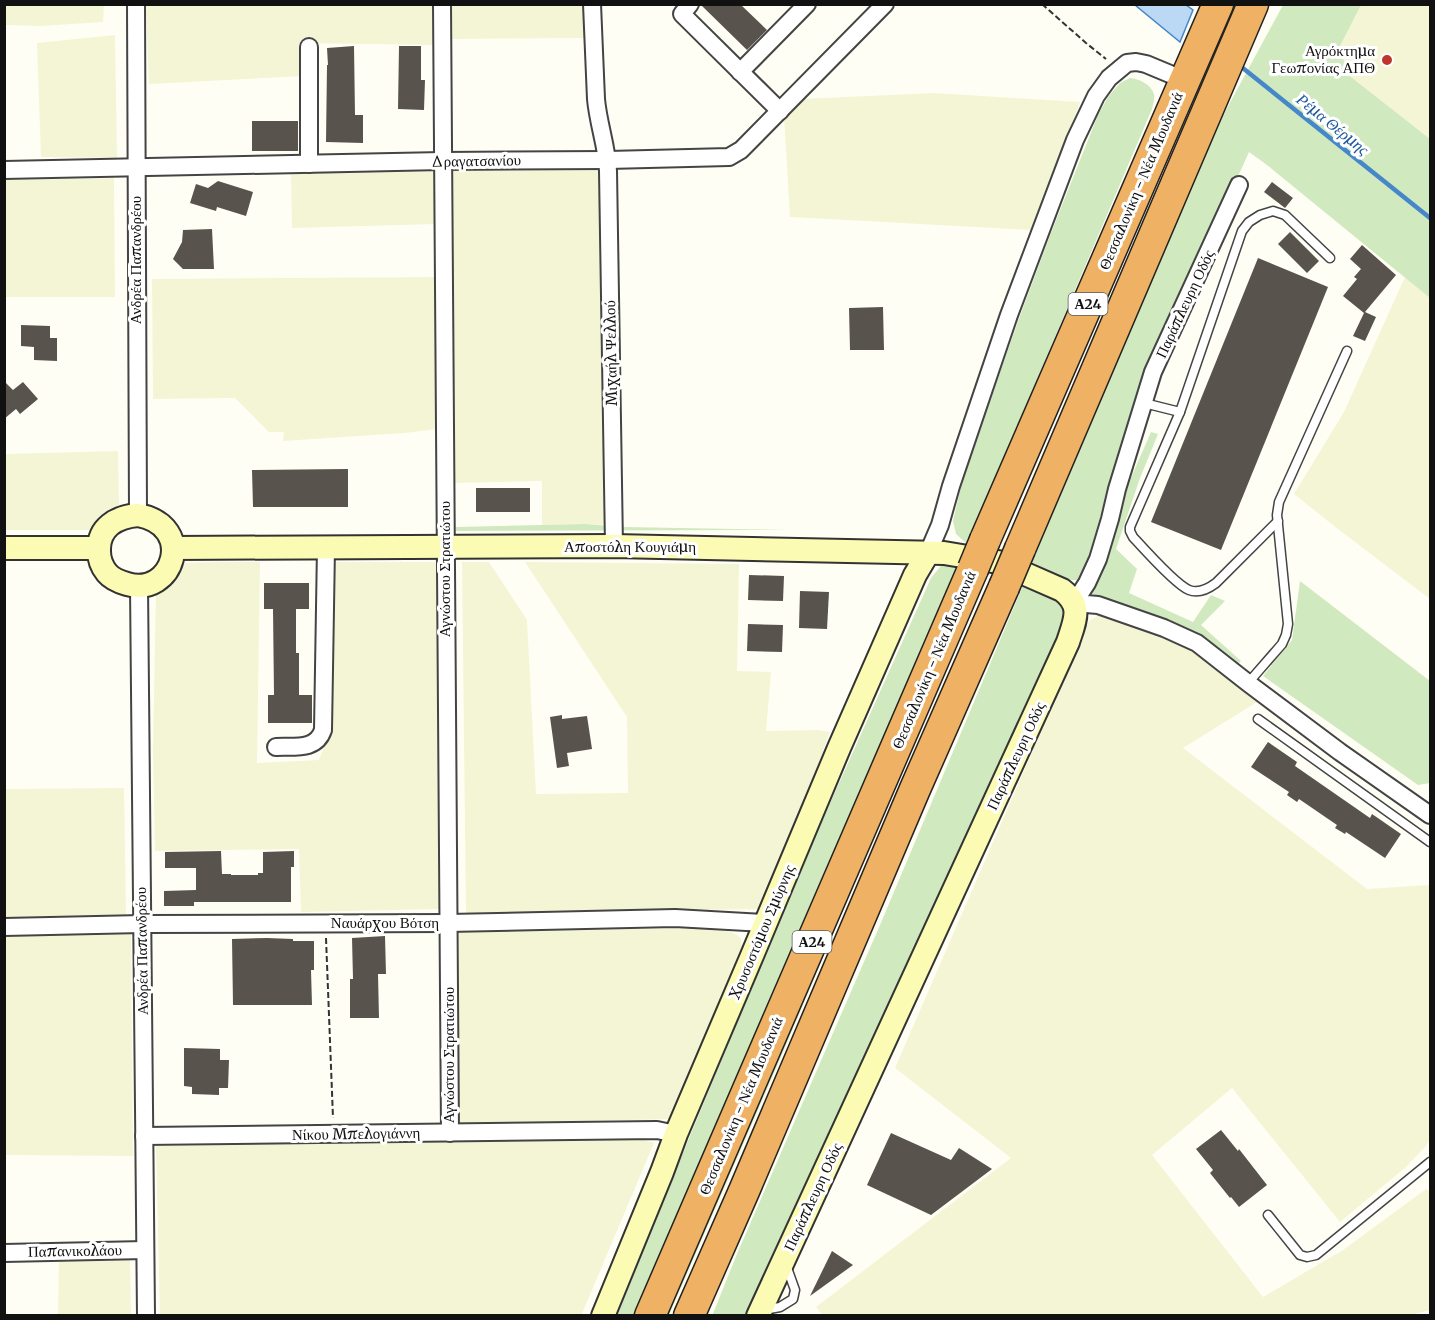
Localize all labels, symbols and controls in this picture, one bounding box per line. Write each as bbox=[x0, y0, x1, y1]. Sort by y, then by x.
place label: Αγρόκτημα Γεωπονίας ΑΠΘ bbox=[1271, 41, 1375, 77]
marker: Αγρόκτημα Γεωπονίας ΑΠΘ bbox=[1380, 53, 1394, 67]
water label: Ρέμα Θέρμης bbox=[1292, 88, 1374, 160]
street label: Θεσσαλονίκη - Νέα Μουδανιά bbox=[1094, 89, 1187, 273]
street label: Δραγατσανίου bbox=[431, 150, 521, 171]
street label: Ανδρέα Παπανδρέου bbox=[126, 196, 145, 324]
street label: Παράπλευρη Οδός bbox=[1151, 247, 1218, 361]
road number: Α24 bbox=[1068, 293, 1108, 315]
street label: Μιχαήλ Ψελλού bbox=[600, 300, 621, 406]
street label: Αγνώστου Στρατιώτου bbox=[435, 501, 454, 637]
street label: Αποστόλη Κουγιάμη bbox=[564, 537, 696, 556]
street label: Θεσσαλονίκη - Νέα Μουδανιά bbox=[887, 568, 980, 752]
street label: Παράπλευρη Οδός bbox=[982, 699, 1049, 813]
street label: Χρυσοστόμου Σμύρνης bbox=[725, 862, 798, 1002]
street label: Ανδρέα Παπανδρέου bbox=[131, 887, 152, 1015]
street label: Ναυάρχου Βότση bbox=[331, 913, 439, 932]
road number: Α24 bbox=[792, 931, 832, 953]
street label: Αγνώστου Στρατιώτου bbox=[439, 987, 458, 1123]
street label: Θεσσαλονίκη - Νέα Μουδανιά bbox=[694, 1014, 787, 1198]
street label: Νίκου Μπελογιάννη bbox=[292, 1123, 421, 1144]
street label: Παράπλευρη Οδός bbox=[779, 1140, 846, 1254]
street label: Παπανικολάου bbox=[28, 1240, 122, 1261]

